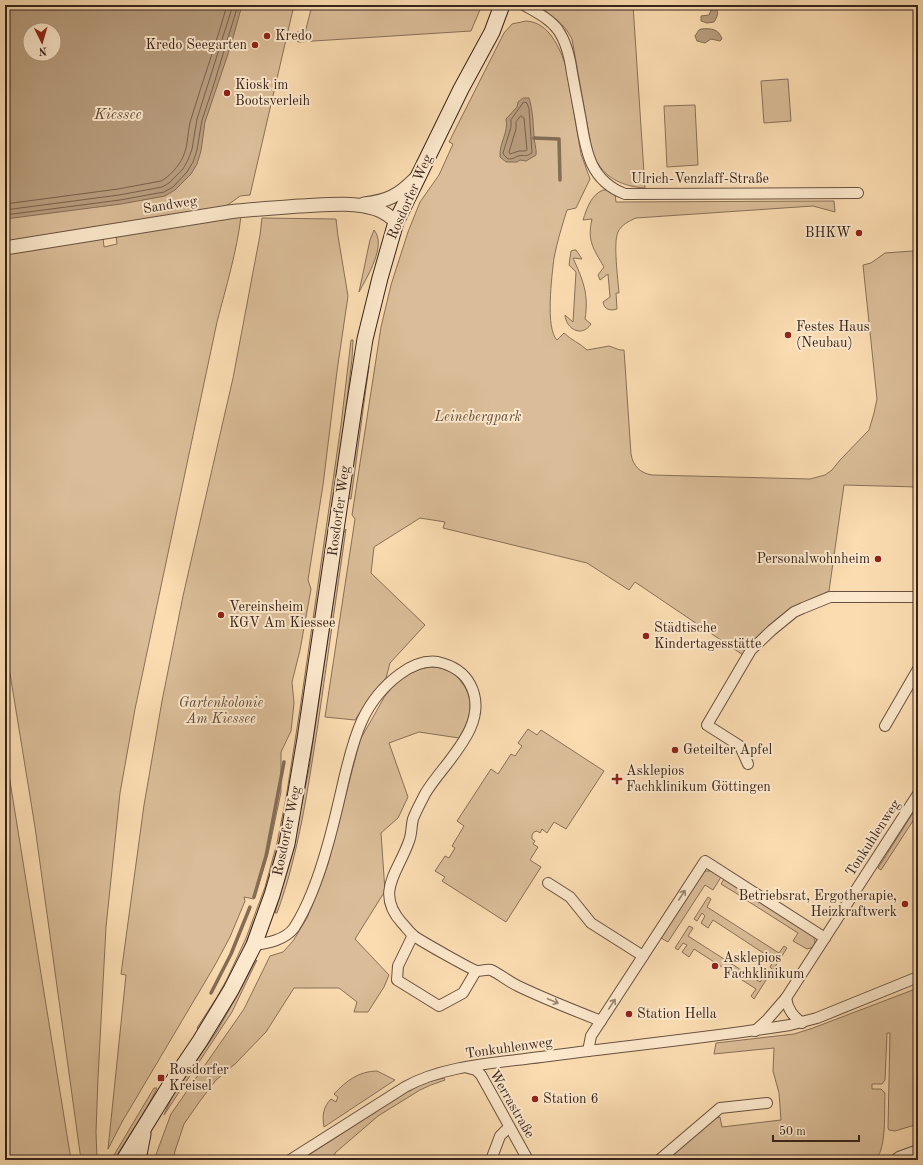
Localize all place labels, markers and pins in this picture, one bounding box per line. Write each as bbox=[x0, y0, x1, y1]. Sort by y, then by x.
place label: Kredo bbox=[275, 29, 312, 43]
marker: Kredo bbox=[262, 31, 272, 41]
place label: Kredo Seegarten bbox=[145, 38, 247, 52]
marker: Kredo Seegarten bbox=[250, 40, 260, 50]
place label: Kiosk im Bootsverleih bbox=[235, 78, 310, 108]
marker: Kiosk im Bootsverleih bbox=[222, 88, 232, 98]
place label: BHKW bbox=[805, 226, 851, 240]
marker: BHKW bbox=[854, 228, 864, 238]
place label: Festes Haus (Neubau) bbox=[796, 320, 870, 350]
marker: Festes Haus (Neubau) bbox=[783, 330, 793, 340]
place label: Personalwohnheim bbox=[756, 552, 870, 566]
marker: Personalwohnheim bbox=[873, 554, 883, 564]
place label: Vereinsheim KGV Am Kiessee bbox=[229, 600, 335, 630]
marker: Vereinsheim KGV Am Kiessee bbox=[216, 610, 226, 620]
place label: Städtische Kindertagesstätte bbox=[654, 621, 761, 651]
marker: Städtische Kindertagesstätte bbox=[641, 631, 651, 641]
place label: Geteilter Apfel bbox=[683, 743, 772, 757]
marker: Geteilter Apfel bbox=[670, 745, 680, 755]
place label: Asklepios Fachklinikum Göttingen bbox=[626, 764, 771, 794]
marker: Asklepios Fachklinikum Göttingen bbox=[611, 773, 623, 785]
place label: Betriebsrat, Ergotherapie, Heizkraftwerk bbox=[738, 889, 897, 919]
marker: Betriebsrat, Ergotherapie, Heizkraftwerk bbox=[900, 899, 910, 909]
place label: Asklepios Fachklinikum bbox=[723, 951, 804, 981]
marker: Asklepios Fachklinikum bbox=[710, 961, 720, 971]
place label: Station Hella bbox=[637, 1007, 717, 1021]
marker: Station Hella bbox=[624, 1009, 634, 1019]
place label: Rosdorfer Kreisel bbox=[169, 1063, 229, 1093]
marker: Rosdorfer Kreisel bbox=[156, 1073, 166, 1083]
place label: Station 6 bbox=[543, 1092, 599, 1106]
marker: Station 6 bbox=[530, 1094, 540, 1104]

